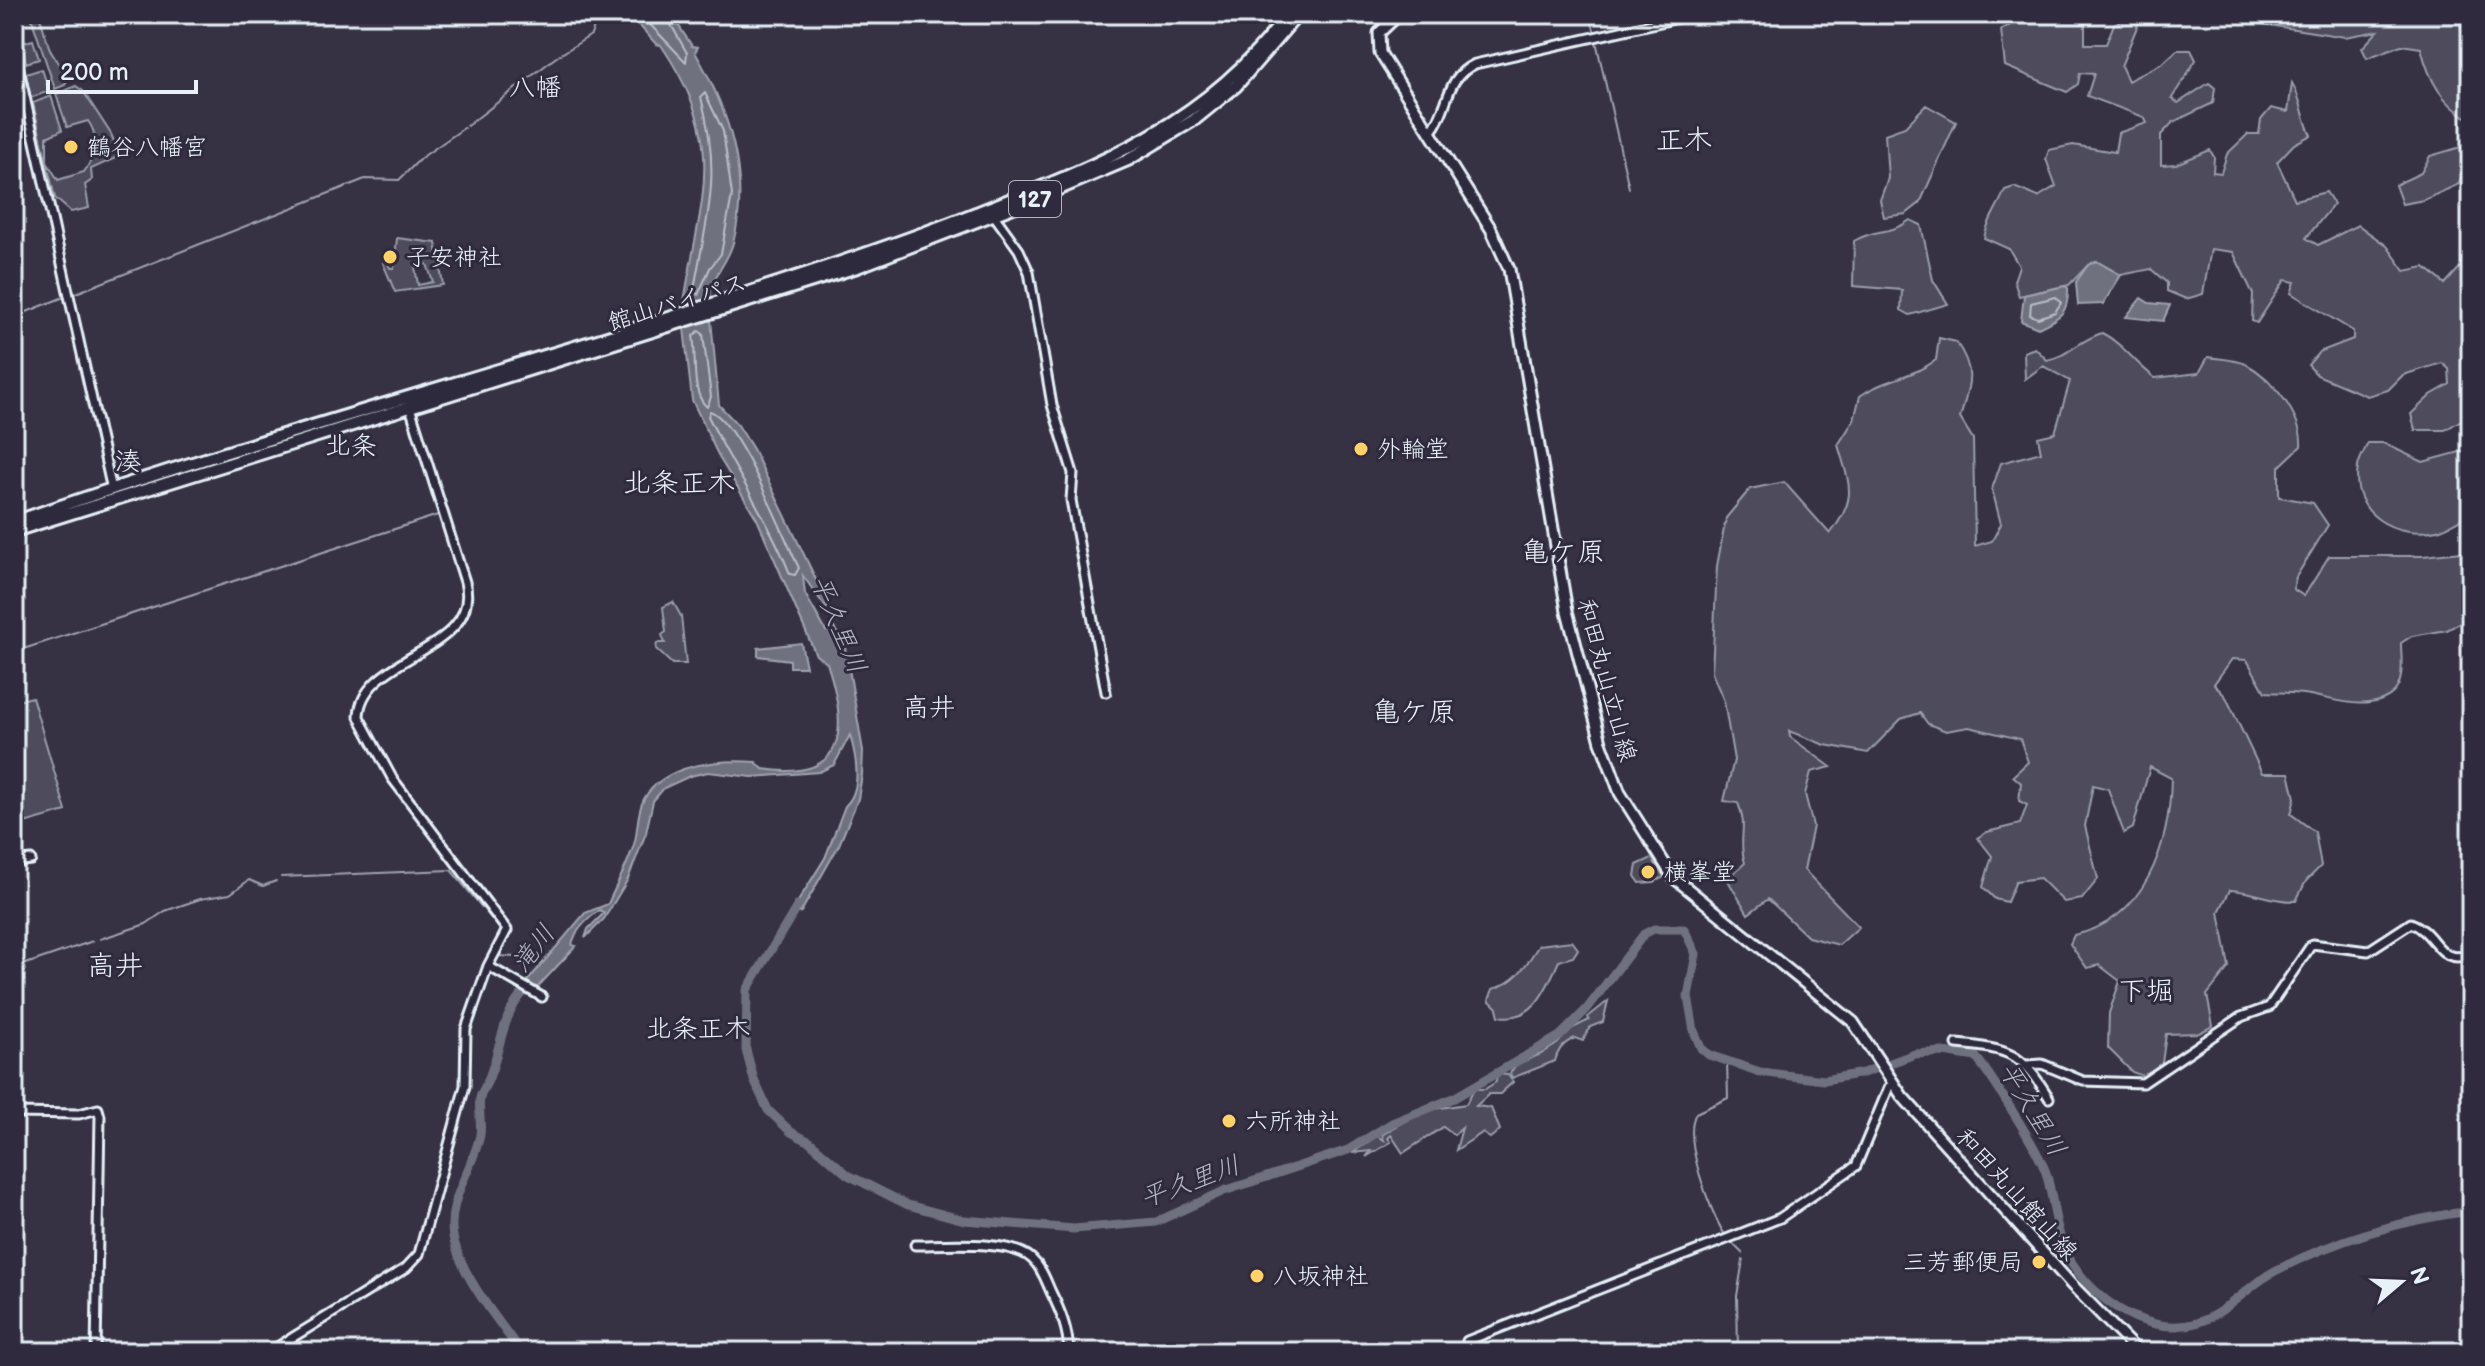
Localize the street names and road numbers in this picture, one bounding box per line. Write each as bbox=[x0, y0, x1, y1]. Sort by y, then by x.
road number: 127 bbox=[1009, 181, 1061, 217]
street label: 館山バイパス bbox=[604, 268, 750, 337]
street label: 和田丸山立山線 bbox=[1571, 595, 1642, 765]
street label: 和田丸山館山線 bbox=[1950, 1122, 2084, 1266]

